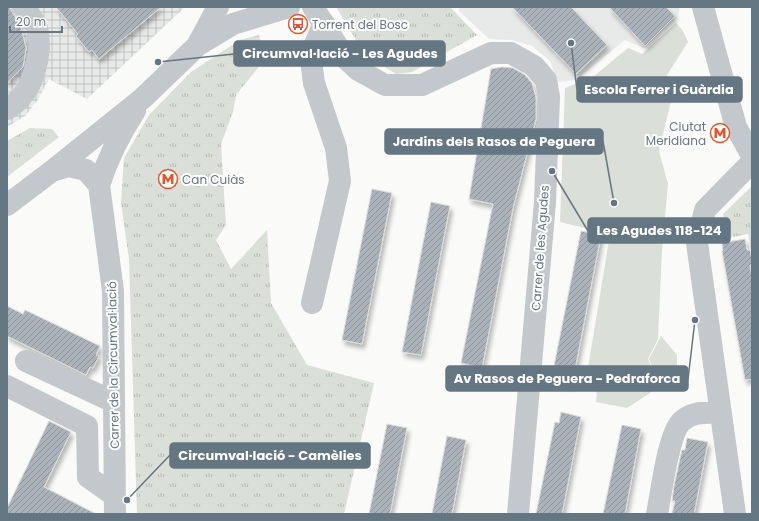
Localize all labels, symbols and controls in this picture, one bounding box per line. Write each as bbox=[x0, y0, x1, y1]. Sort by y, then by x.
scale bar bbox=[10, 8, 62, 34]
text: 20 m bbox=[16, 13, 46, 30]
bus stop icon: Torrent del Bosc bbox=[287, 13, 309, 35]
place label: Torrent del Bosc bbox=[312, 16, 408, 33]
callout: Circumval·lació - Les Agudes bbox=[234, 41, 445, 66]
text: Circumval·lació - Les Agudes bbox=[242, 44, 438, 63]
callout: Escola Ferrer i Guàrdia bbox=[577, 77, 742, 102]
text: Escola Ferrer i Guàrdia bbox=[584, 80, 734, 99]
place label: Ciutat Meridiana bbox=[646, 118, 706, 149]
metro station icon: Ciutat Meridiana bbox=[709, 122, 731, 144]
callout: Jardins dels Rasos de Peguera bbox=[385, 129, 603, 154]
text: Jardins dels Rasos de Peguera bbox=[393, 132, 595, 151]
metro station icon: Can Cuiàs bbox=[157, 168, 179, 190]
place label: Can Cuiàs bbox=[182, 171, 245, 188]
street label: Carrer de les Agudes bbox=[527, 185, 553, 311]
callout: Les Agudes 118-124 bbox=[588, 218, 730, 243]
text: Les Agudes 118-124 bbox=[596, 221, 722, 240]
street label: Carrer de la Circumval·lació bbox=[103, 281, 123, 449]
callout: Av Rasos de Peguera - Pedraforca bbox=[446, 366, 688, 391]
text: Av Rasos de Peguera - Pedraforca bbox=[454, 369, 680, 388]
callout: Circumval·lació - Camèlies bbox=[170, 443, 370, 468]
text: Circumval·lació - Camèlies bbox=[178, 446, 362, 465]

